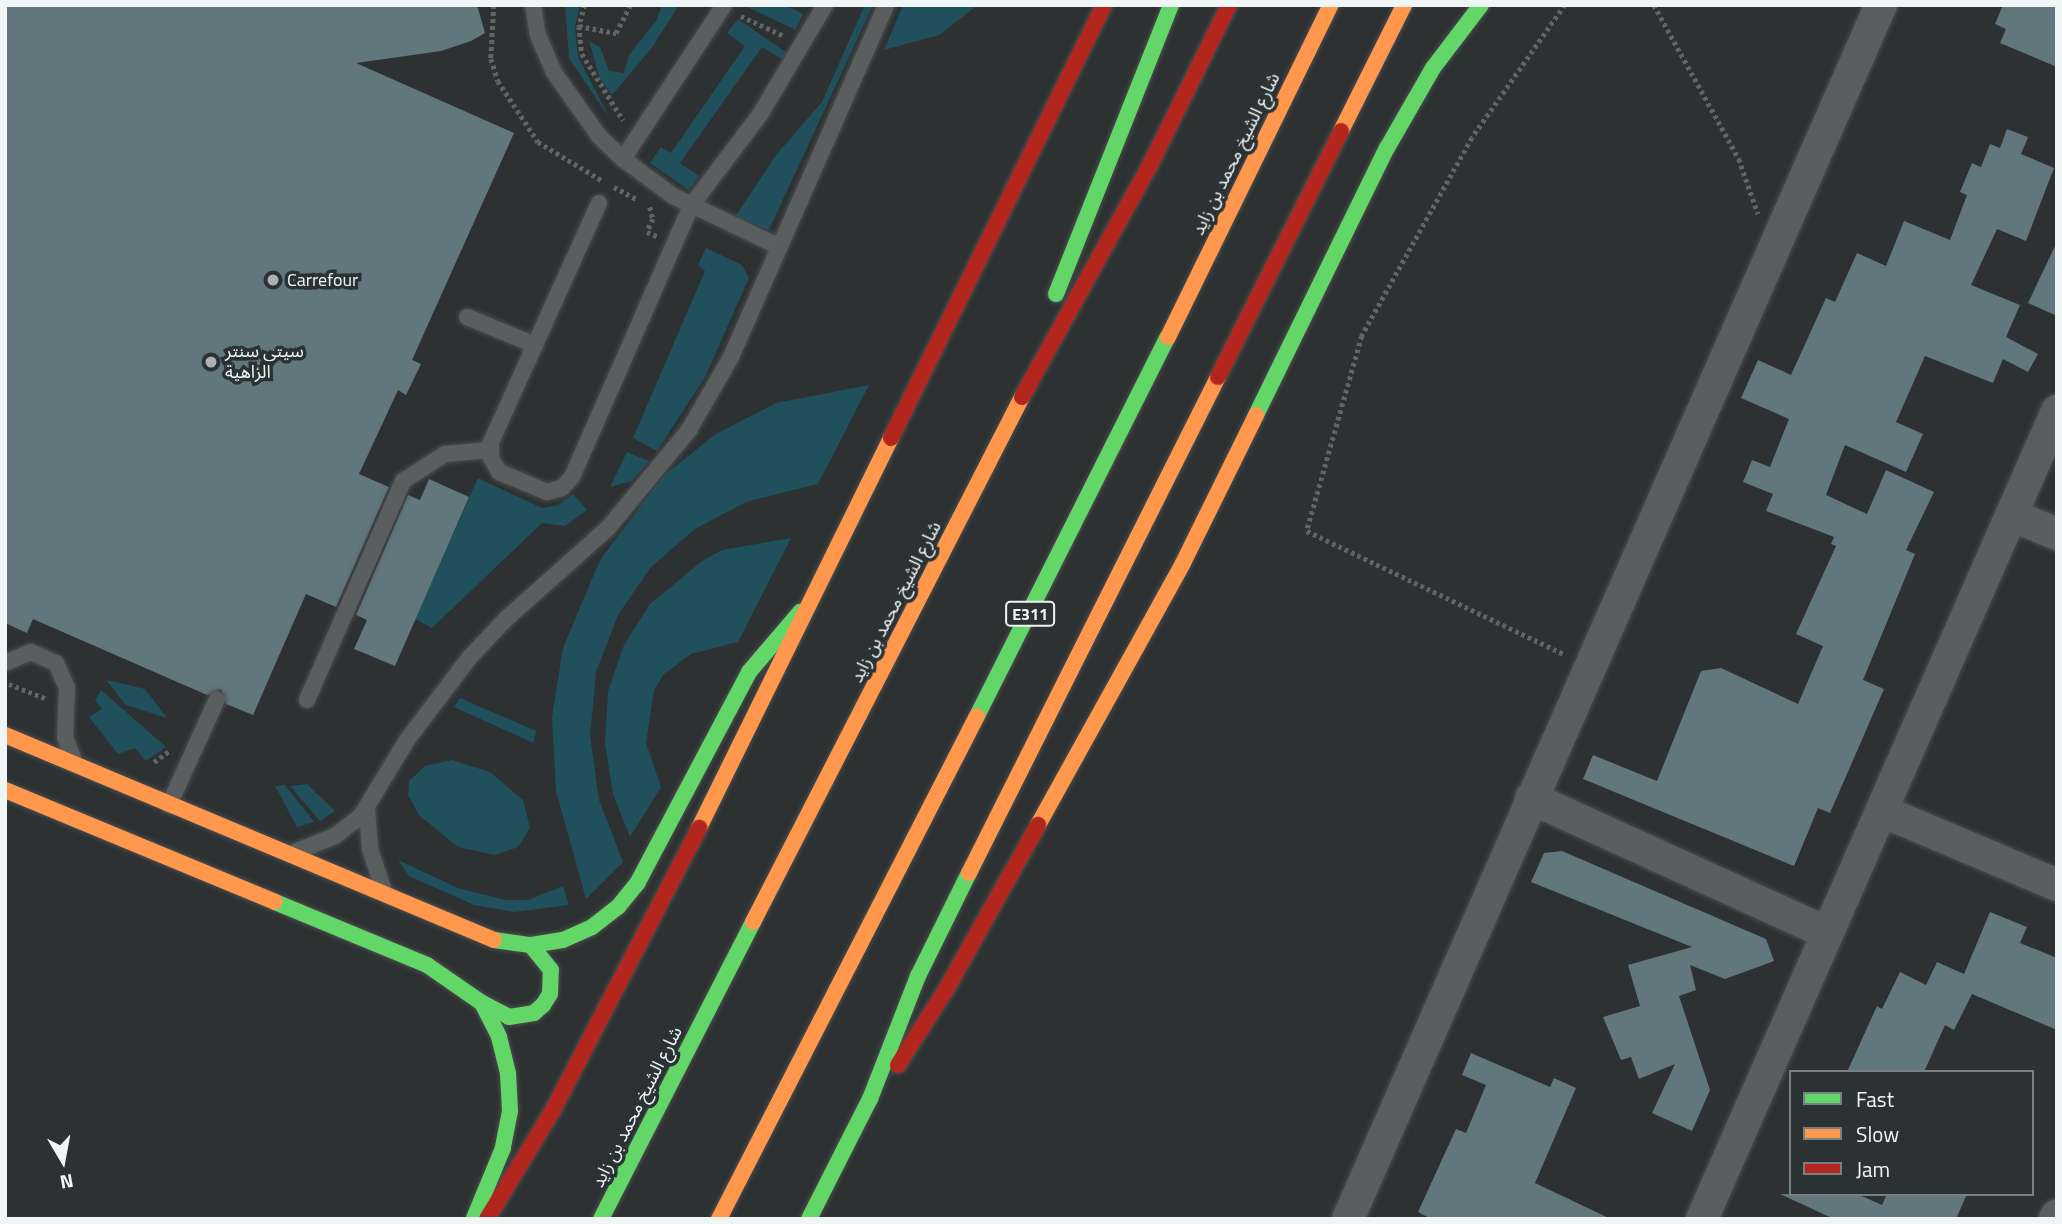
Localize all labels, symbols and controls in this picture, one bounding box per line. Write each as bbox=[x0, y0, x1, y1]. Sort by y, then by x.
street label: شارع الشيخ محمد بن زايد bbox=[1187, 69, 1285, 239]
place label: Carrefour bbox=[287, 269, 358, 291]
marker: Carrefour bbox=[265, 272, 281, 288]
place label: سيتي سنتر الزاهية bbox=[225, 341, 304, 384]
marker: سيتي سنتر الزاهية bbox=[203, 354, 219, 370]
street label: شارع الشيخ محمد بن زايد bbox=[846, 518, 946, 686]
road number: E311 bbox=[1004, 601, 1056, 626]
street label: شارع الشيخ محمد بن زايد bbox=[587, 1023, 687, 1191]
legend bbox=[1789, 1070, 2034, 1196]
text: Fast bbox=[1856, 1083, 1894, 1115]
text: Slow bbox=[1856, 1118, 1899, 1150]
north arrow bbox=[28, 1126, 98, 1196]
text: Jam bbox=[1856, 1153, 1890, 1185]
text: N bbox=[58, 1167, 76, 1198]

